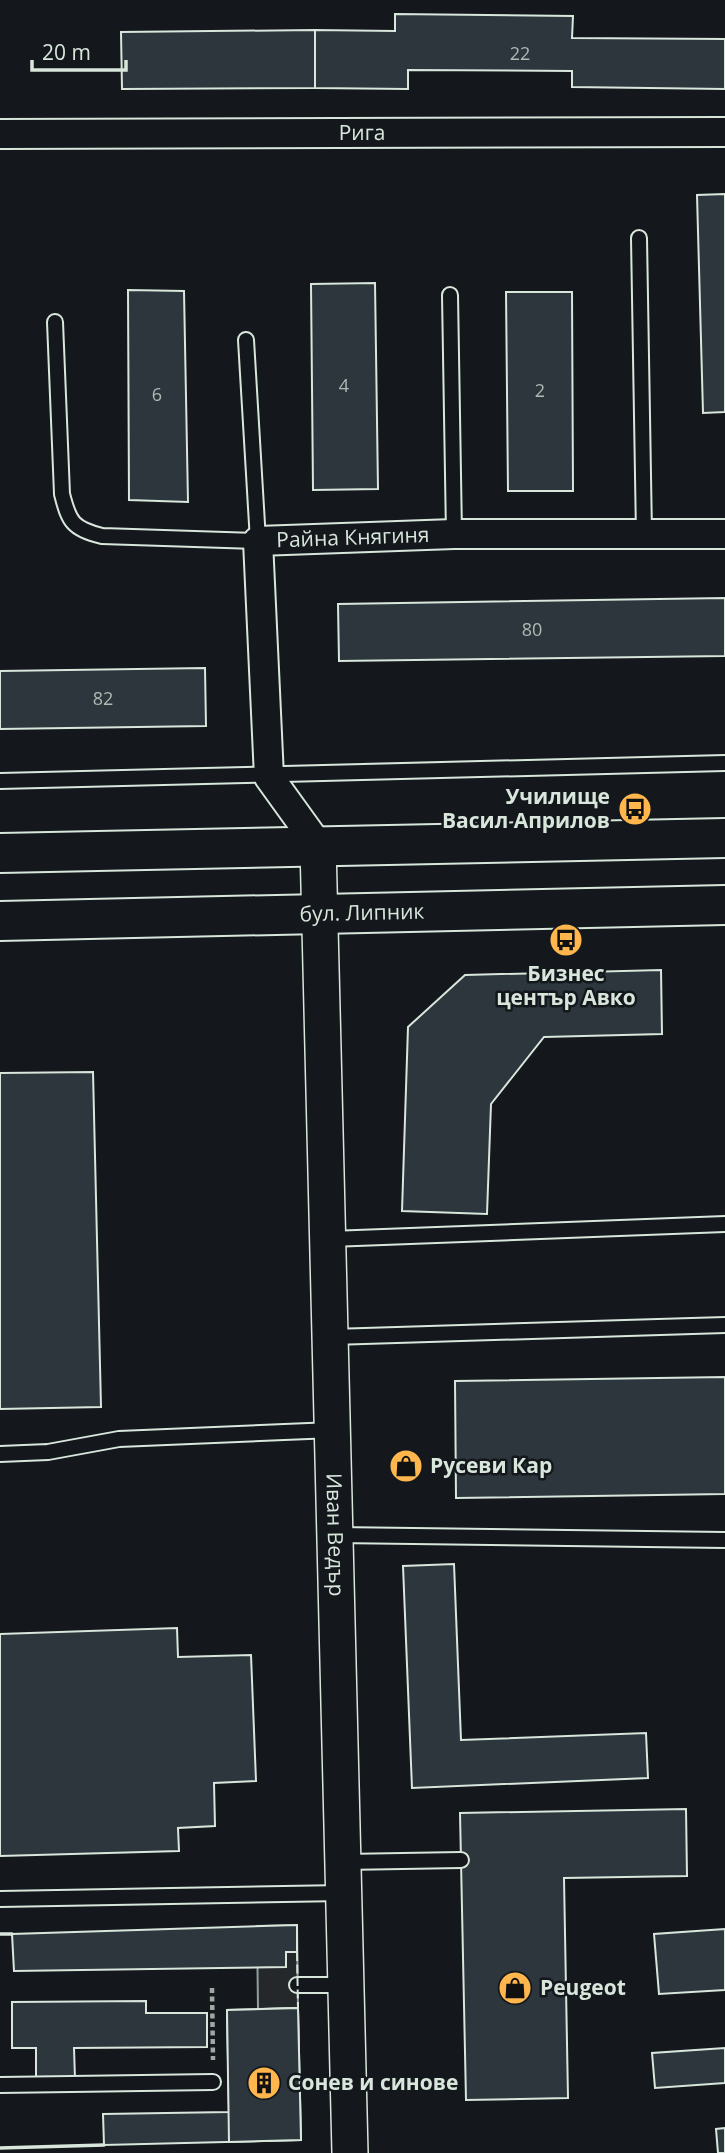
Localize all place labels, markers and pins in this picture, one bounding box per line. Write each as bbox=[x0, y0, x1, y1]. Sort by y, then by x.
place label: Училище Васил Априлов bbox=[442, 782, 610, 834]
bus stop icon: Училище Васил Априлов bbox=[616, 790, 654, 828]
bus stop icon: Бизнес център Авко bbox=[547, 921, 585, 959]
place label: Бизнес център Авко bbox=[496, 959, 636, 1011]
shop icon: Русеви Кар bbox=[387, 1447, 425, 1485]
place label: Русеви Кар bbox=[430, 1451, 552, 1479]
shop icon: Peugeot bbox=[496, 1969, 534, 2007]
place label: Peugeot bbox=[540, 1973, 626, 2001]
building icon: Сонев и синове bbox=[245, 2064, 283, 2102]
place label: Сонев и синове bbox=[288, 2068, 458, 2096]

